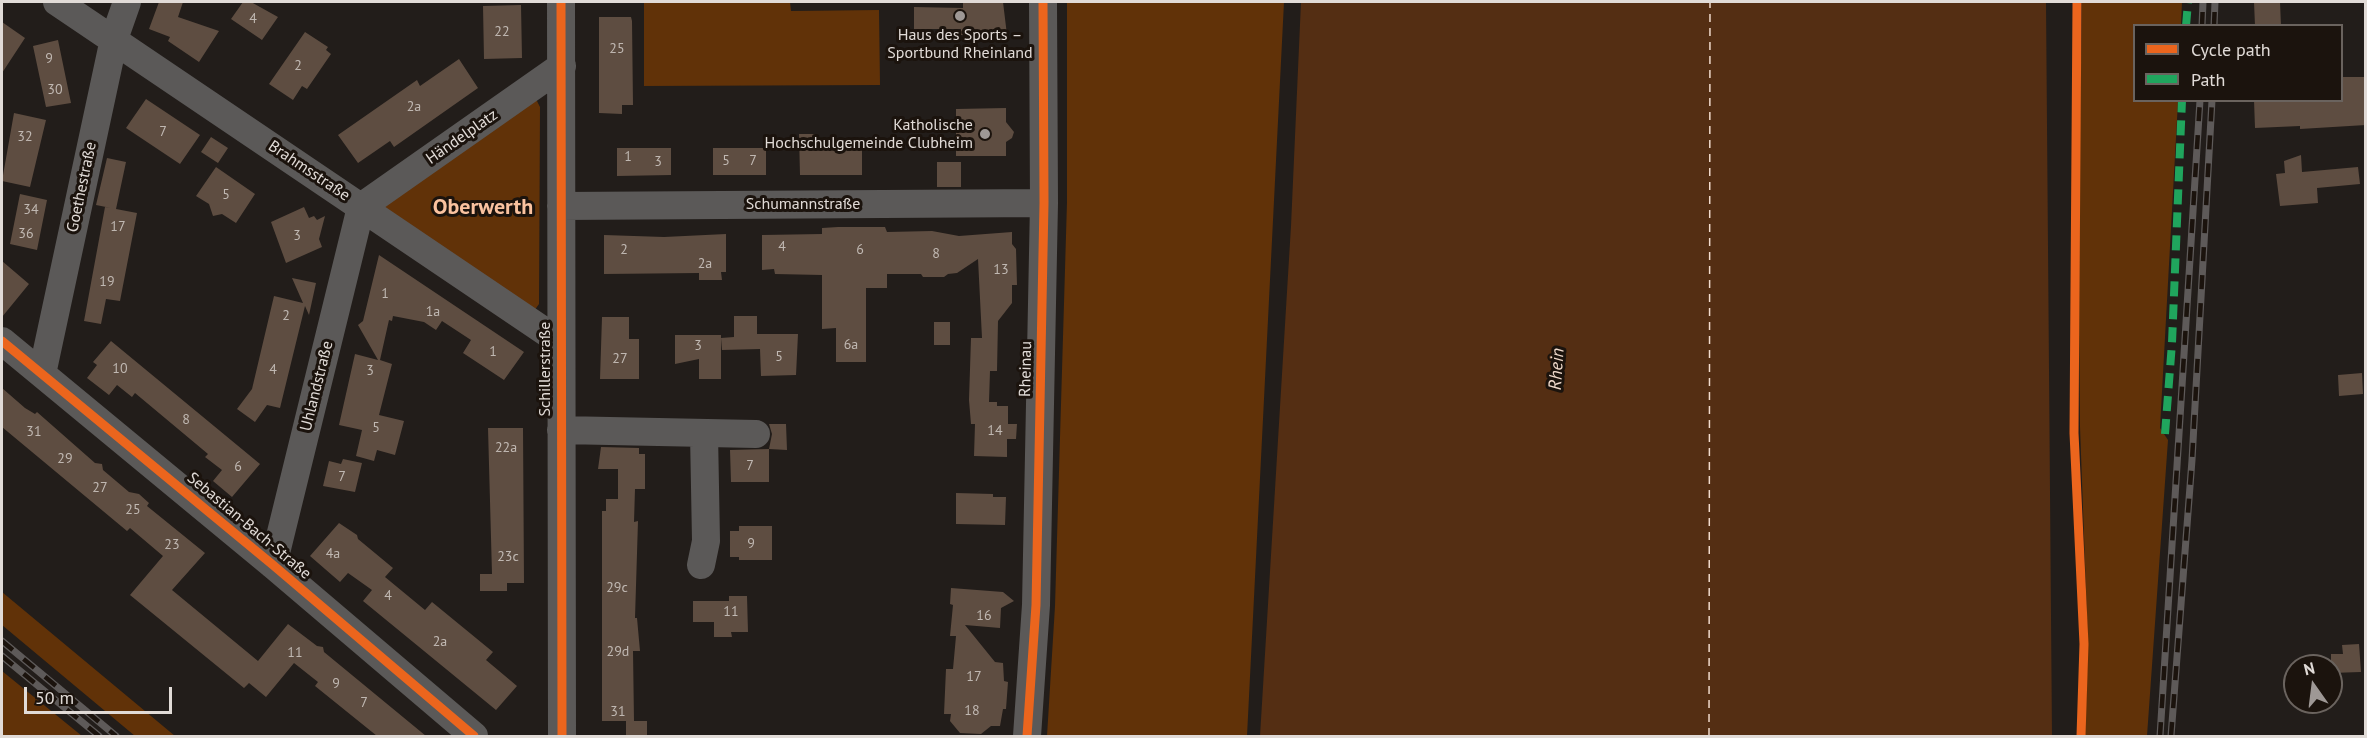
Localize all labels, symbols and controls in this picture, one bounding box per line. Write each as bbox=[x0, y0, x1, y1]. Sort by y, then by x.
marker: Haus des Sports – Sportbund Rheinland bbox=[953, 9, 967, 23]
house number: 4 bbox=[249, 11, 257, 27]
house number: 22 bbox=[494, 24, 510, 40]
legend bbox=[2133, 24, 2343, 102]
place label: Haus des Sports – Sportbund Rheinland bbox=[887, 25, 1033, 63]
text: Cycle path bbox=[2191, 38, 2271, 61]
house number: 25 bbox=[609, 41, 625, 57]
house number: 9 bbox=[45, 51, 53, 67]
house number: 2 bbox=[294, 58, 302, 74]
text: Path bbox=[2191, 68, 2225, 91]
house number: 30 bbox=[47, 82, 63, 98]
house number: 2a bbox=[407, 99, 421, 115]
street label: Händelplatz bbox=[423, 105, 501, 169]
place label: Katholische Hochschulgemeinde Clubheim bbox=[765, 115, 973, 153]
house number: 7 bbox=[159, 124, 167, 140]
marker: Katholische Hochschulgemeinde Clubheim bbox=[978, 127, 992, 141]
house number: 32 bbox=[17, 129, 33, 145]
street label: Brahmsstraße bbox=[265, 137, 353, 205]
street label: Goethestraße bbox=[63, 140, 101, 234]
house number: 1 bbox=[624, 149, 632, 165]
house number: 5 bbox=[722, 153, 730, 169]
house number: 7 bbox=[749, 153, 757, 169]
house number: 3 bbox=[654, 154, 662, 170]
house number: 5 bbox=[222, 187, 230, 203]
street label: Schumannstraße bbox=[746, 194, 860, 214]
district label: Oberwerth bbox=[433, 195, 533, 221]
house number: 34 bbox=[23, 202, 39, 218]
house number: 17 bbox=[110, 219, 126, 235]
house number: 36 bbox=[18, 226, 34, 242]
house number: 3 bbox=[293, 228, 301, 244]
house number: 4 bbox=[778, 239, 786, 255]
house number: 2 bbox=[620, 242, 628, 258]
house number: 6 bbox=[856, 242, 864, 258]
house number: 8 bbox=[932, 246, 940, 262]
house number: 2a bbox=[698, 256, 712, 272]
house number: 13 bbox=[993, 262, 1009, 278]
house number: 19 bbox=[99, 274, 115, 290]
house number: 1 bbox=[381, 286, 389, 302]
house number: 1a bbox=[426, 304, 440, 320]
house number: 2 bbox=[282, 308, 290, 324]
street label: Schillerstraße bbox=[535, 322, 555, 416]
house number: 6a bbox=[844, 337, 858, 353]
house number: 3 bbox=[694, 338, 702, 354]
street label: Uhlandstraße bbox=[297, 339, 337, 433]
street label: Rheinau bbox=[1016, 341, 1036, 397]
house number: 1 bbox=[489, 344, 497, 360]
water label: Rhein bbox=[1545, 347, 1569, 391]
house number: 5 bbox=[775, 349, 783, 365]
house number: 27 bbox=[612, 351, 628, 367]
house number: 10 bbox=[112, 361, 128, 377]
house number: 4 bbox=[269, 362, 277, 378]
house number: 3 bbox=[366, 363, 374, 379]
house number: 8 bbox=[182, 412, 190, 428]
house number: 5 bbox=[372, 420, 380, 436]
house number: 14 bbox=[987, 423, 1003, 439]
house number: 31 bbox=[26, 424, 42, 440]
house number: 22a bbox=[495, 440, 517, 456]
house number: 29 bbox=[57, 451, 73, 467]
house number: 7 bbox=[746, 458, 754, 474]
house number: 6 bbox=[234, 459, 242, 475]
street label: Sebastian-Bach-Straße bbox=[183, 469, 315, 583]
house number: 7 bbox=[338, 469, 346, 485]
house number: 27 bbox=[92, 480, 108, 496]
house number: 25 bbox=[125, 502, 141, 518]
house number: 9 bbox=[747, 536, 755, 552]
house number: 23 bbox=[164, 537, 180, 553]
house number: 4a bbox=[326, 546, 340, 562]
house number: 23c bbox=[497, 549, 519, 565]
house number: 29c bbox=[606, 580, 628, 596]
house number: 4 bbox=[384, 588, 392, 604]
house number: 11 bbox=[723, 604, 739, 620]
house number: 16 bbox=[976, 608, 992, 624]
house number: 2a bbox=[433, 634, 447, 650]
house number: 29d bbox=[607, 644, 629, 660]
house number: 11 bbox=[287, 645, 303, 661]
north arrow bbox=[2283, 654, 2343, 714]
text: N bbox=[2302, 658, 2317, 679]
house number: 17 bbox=[966, 669, 982, 685]
scale bar bbox=[27, 675, 176, 713]
house number: 9 bbox=[332, 676, 340, 692]
text: 50 m bbox=[35, 686, 74, 709]
house number: 7 bbox=[360, 695, 368, 711]
house number: 18 bbox=[964, 703, 980, 719]
house number: 31 bbox=[610, 704, 626, 720]

